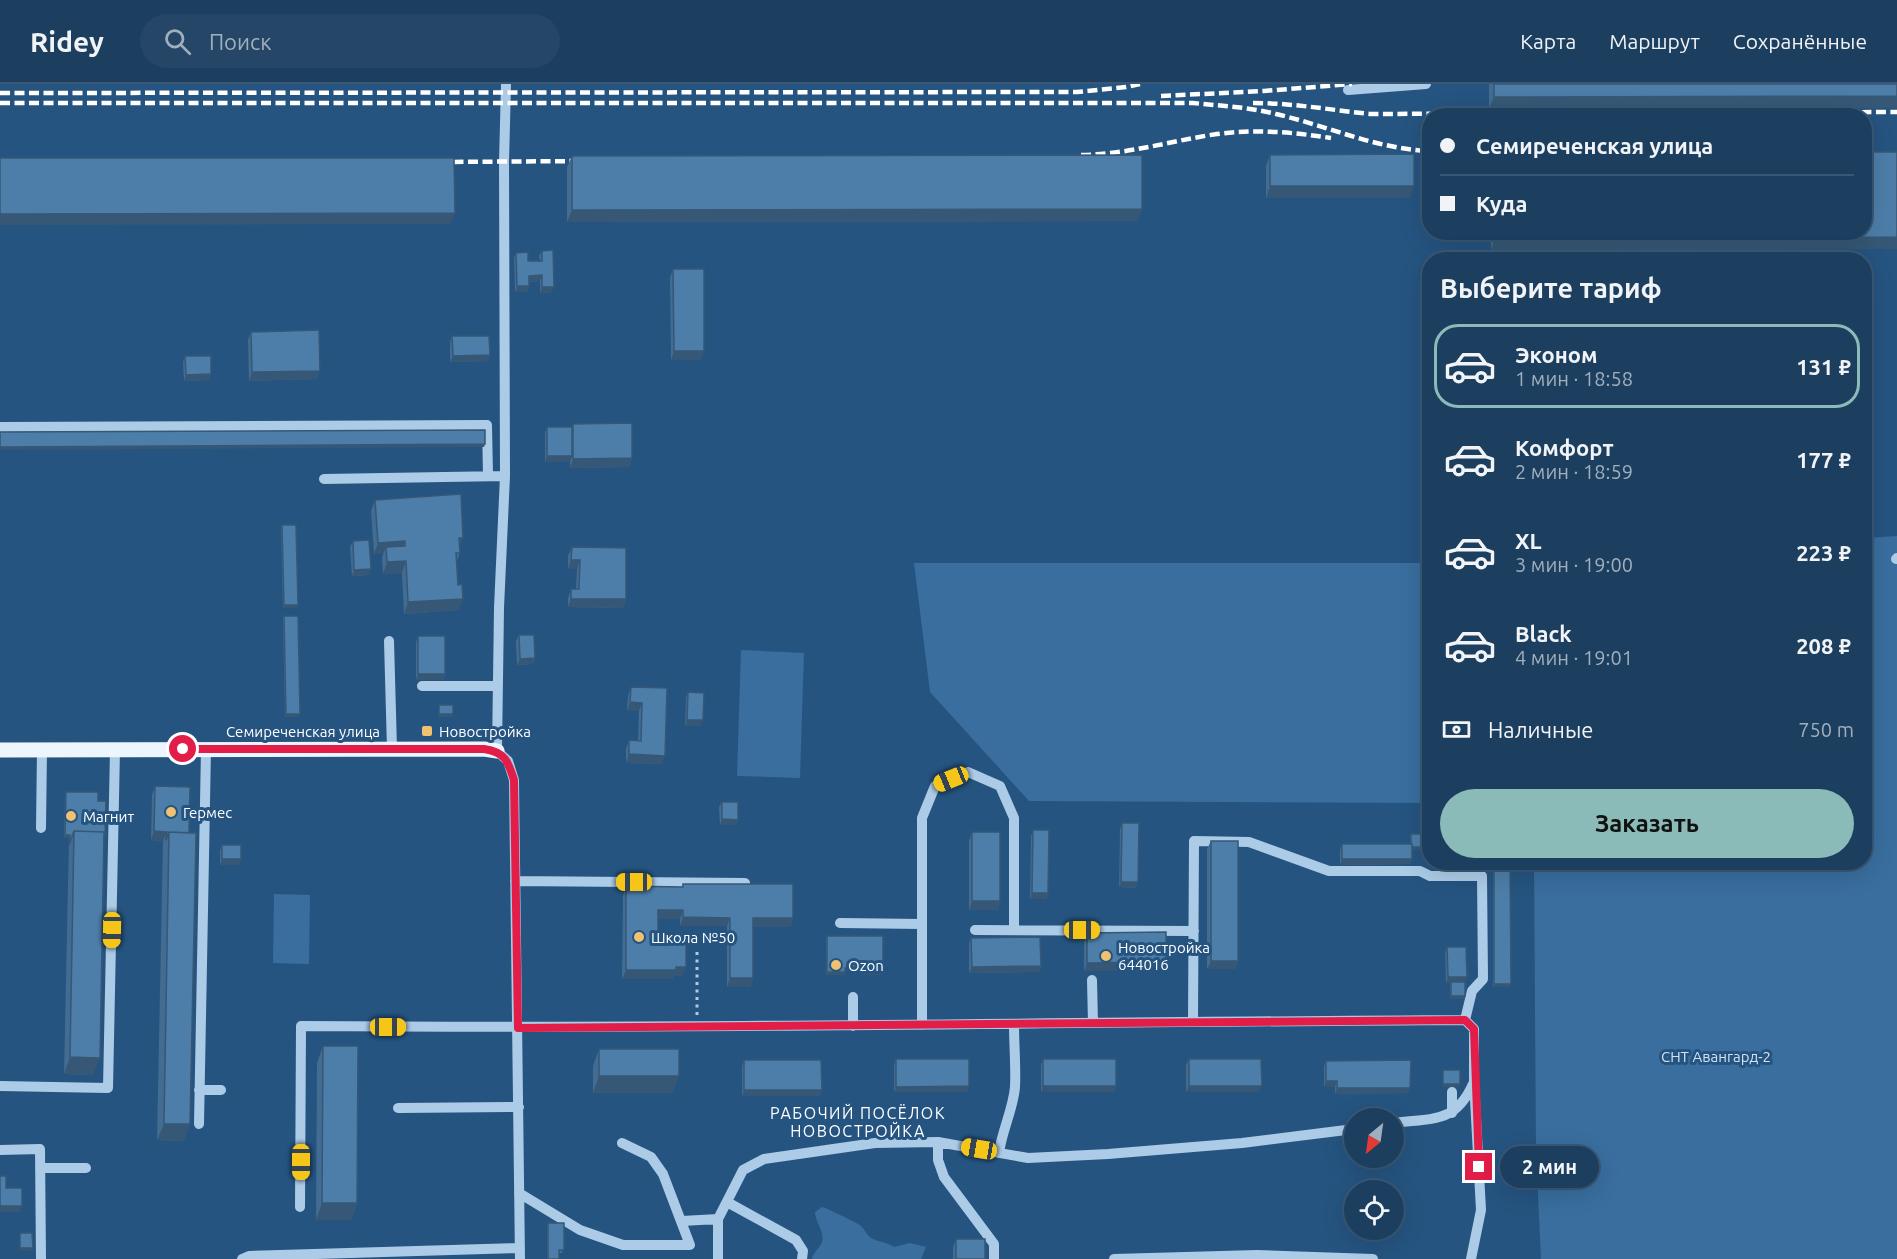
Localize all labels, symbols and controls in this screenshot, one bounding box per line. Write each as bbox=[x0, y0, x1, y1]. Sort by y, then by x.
search box bbox=[140, 14, 560, 68]
icon: search bbox=[161, 25, 194, 58]
text: Ridey bbox=[30, 26, 104, 57]
text: Поиск bbox=[209, 29, 272, 54]
text: Карта bbox=[1520, 29, 1576, 53]
text: Маршрут bbox=[1609, 29, 1700, 53]
text: Сохранённые bbox=[1733, 29, 1867, 53]
text: Семиреченская улица bbox=[1476, 133, 1713, 158]
text: Куда bbox=[1476, 191, 1527, 216]
text: Выберите тариф bbox=[1440, 273, 1662, 303]
icon: car bbox=[1443, 339, 1497, 393]
text: Эконом bbox=[1515, 342, 1597, 367]
text: 131 ₽ bbox=[1796, 354, 1851, 379]
text: 1 мин · 18:58 bbox=[1515, 367, 1633, 390]
icon: car bbox=[1443, 432, 1497, 486]
text: Комфорт bbox=[1515, 435, 1614, 460]
text: 177 ₽ bbox=[1796, 447, 1851, 472]
text: 2 мин · 18:59 bbox=[1515, 460, 1633, 483]
icon: car bbox=[1443, 525, 1497, 579]
text: XL bbox=[1515, 528, 1542, 553]
text: 223 ₽ bbox=[1796, 540, 1851, 565]
text: 3 мин · 19:00 bbox=[1515, 553, 1633, 576]
icon: car bbox=[1443, 618, 1497, 672]
text: Black bbox=[1515, 621, 1572, 646]
text: 208 ₽ bbox=[1796, 633, 1851, 658]
text: 4 мин · 19:01 bbox=[1515, 646, 1633, 669]
icon: cash bbox=[1440, 713, 1473, 746]
text: Наличные bbox=[1488, 717, 1593, 742]
text: 750 m bbox=[1798, 718, 1854, 741]
street label: Семиреченская улица bbox=[226, 723, 380, 740]
place label: Новостройка bbox=[439, 723, 531, 740]
marker: Новостройка bbox=[420, 724, 434, 738]
route start bbox=[169, 735, 196, 762]
car bbox=[931, 764, 971, 794]
button: Заказать bbox=[1440, 789, 1854, 858]
place label: Гермес bbox=[183, 804, 232, 821]
marker: Гермес bbox=[164, 805, 178, 819]
place label: Магнит bbox=[83, 808, 134, 825]
marker: Магнит bbox=[64, 809, 78, 823]
car bbox=[616, 873, 652, 891]
car bbox=[103, 912, 121, 948]
car bbox=[1064, 921, 1100, 939]
place label: Школа №50 bbox=[651, 929, 735, 946]
marker: Школа №50 bbox=[632, 930, 646, 944]
place label: Новостройка 644016 bbox=[1118, 939, 1210, 973]
marker: Новостройка 644016 bbox=[1099, 949, 1113, 963]
place label: Ozon bbox=[848, 957, 884, 974]
marker: Ozon bbox=[829, 958, 843, 972]
car bbox=[370, 1018, 406, 1036]
park label: СНТ Авангард-2 bbox=[1661, 1048, 1771, 1065]
district label: РАБОЧИЙ ПОСЁЛОК НОВОСТРОЙКА bbox=[770, 1103, 946, 1140]
north arrow bbox=[1344, 1108, 1404, 1168]
map controls bbox=[1344, 1108, 1404, 1240]
car bbox=[960, 1137, 998, 1161]
car bbox=[292, 1144, 310, 1180]
callout: 2 мин bbox=[1500, 1146, 1599, 1188]
route end bbox=[1465, 1153, 1492, 1180]
text: 2 мин bbox=[1522, 1155, 1577, 1178]
button: locate bbox=[1344, 1180, 1404, 1240]

